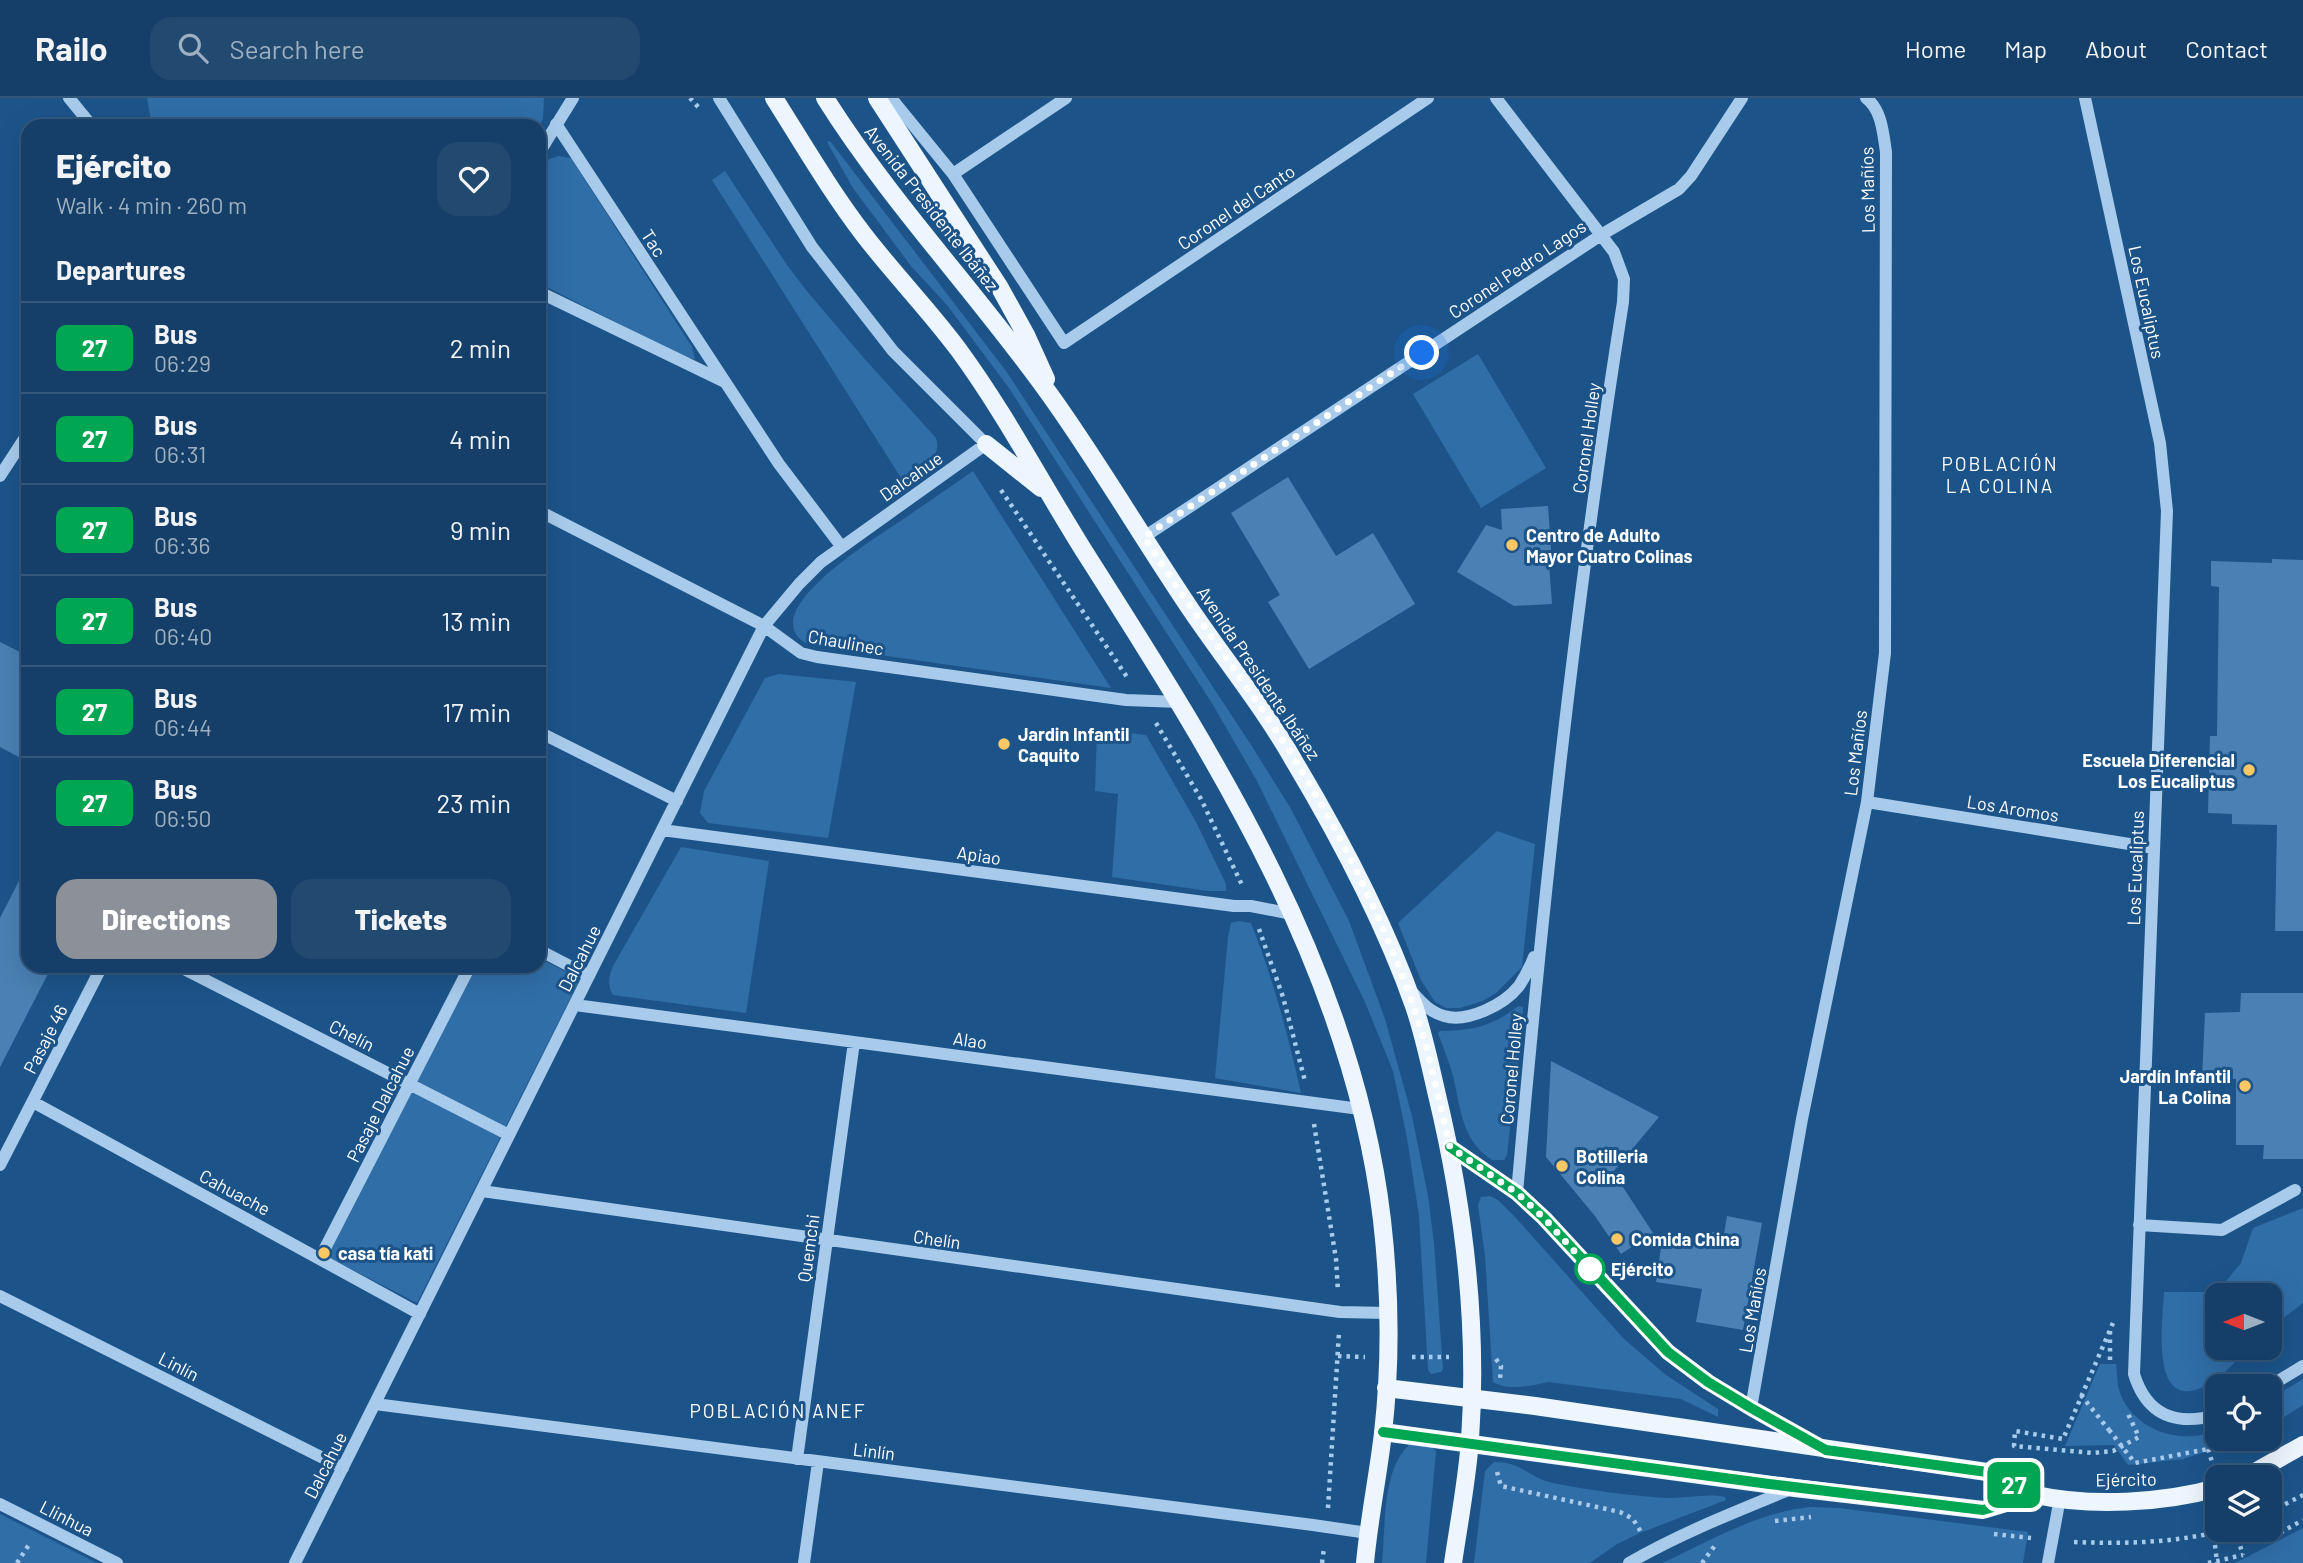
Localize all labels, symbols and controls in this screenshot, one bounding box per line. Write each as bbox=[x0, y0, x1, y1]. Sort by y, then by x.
search box bbox=[150, 17, 640, 80]
text: Railo bbox=[35, 28, 108, 68]
icon: search bbox=[174, 29, 212, 67]
text: Search here bbox=[230, 33, 365, 64]
text: Home bbox=[1905, 34, 1966, 63]
text: Map bbox=[2004, 34, 2047, 63]
text: About bbox=[2085, 34, 2147, 63]
text: Contact bbox=[2185, 34, 2268, 63]
street label: Avenida Presidente Ibáñez bbox=[860, 121, 1004, 295]
button: heart bbox=[437, 142, 511, 216]
text: Ejército bbox=[56, 145, 171, 185]
street label: Los Mañíos bbox=[1855, 147, 1879, 233]
street label: Coronel del Canto bbox=[1173, 160, 1299, 254]
text: Walk · 4 min · 260 m bbox=[56, 191, 247, 219]
street label: Coronel Pedro Lagos bbox=[1444, 215, 1590, 323]
street label: Tac bbox=[637, 225, 671, 261]
street label: Los Eucaliptus bbox=[2124, 244, 2170, 360]
text: Departures bbox=[56, 254, 186, 285]
text: Bus bbox=[154, 318, 197, 349]
text: 2 min bbox=[450, 332, 511, 363]
text: 27 bbox=[82, 333, 107, 362]
your location bbox=[1404, 335, 1439, 370]
text: 06:29 bbox=[154, 349, 211, 377]
street label: Coronel Holley bbox=[1567, 381, 1605, 495]
text: Bus bbox=[154, 409, 197, 440]
text: 4 min bbox=[449, 423, 511, 454]
text: 27 bbox=[82, 424, 107, 453]
text: 06:31 bbox=[154, 440, 206, 468]
street label: Dalcahue bbox=[875, 446, 947, 506]
district label: POBLACIÓN LA COLINA bbox=[1942, 452, 2059, 497]
text: Bus bbox=[154, 500, 197, 531]
text: 9 min bbox=[450, 514, 511, 545]
text: 27 bbox=[82, 515, 107, 544]
place label: Centro de Adulto Mayor Cuatro Colinas bbox=[1526, 524, 1693, 567]
text: 06:36 bbox=[154, 531, 210, 559]
marker: Centro de Adulto Mayor Cuatro Colinas bbox=[1504, 537, 1520, 553]
street label: Avenida Presidente Ibáñez bbox=[1193, 582, 1325, 764]
text: Bus bbox=[154, 591, 197, 622]
text: 13 min bbox=[441, 605, 511, 636]
text: 27 bbox=[82, 606, 107, 635]
text: 06:40 bbox=[154, 622, 212, 650]
street label: Chaulinec bbox=[806, 625, 886, 659]
text: Bus bbox=[154, 682, 197, 713]
text: 17 min bbox=[442, 696, 511, 727]
text: 27 bbox=[82, 697, 107, 726]
street label: Los Mañíos bbox=[1839, 709, 1871, 797]
text: 06:44 bbox=[154, 713, 212, 741]
place label: Jardin Infantil Caquito bbox=[1018, 723, 1129, 766]
marker: Jardin Infantil Caquito bbox=[996, 736, 1012, 752]
place label: Escuela Diferencial Los Eucaliptus bbox=[2082, 749, 2235, 792]
marker: Escuela Diferencial Los Eucaliptus bbox=[2241, 762, 2257, 778]
text: Bus bbox=[154, 773, 197, 804]
text: 23 min bbox=[436, 787, 511, 818]
text: 27 bbox=[82, 788, 107, 817]
street label: Los Aromos bbox=[1965, 790, 2061, 826]
text: 06:50 bbox=[154, 804, 211, 832]
street label: Los Eucaliptus bbox=[2122, 810, 2148, 926]
street label: Apiao bbox=[955, 841, 1003, 869]
button: Directions bbox=[56, 879, 277, 959]
button: Tickets bbox=[291, 879, 511, 959]
street label: Dalcahue bbox=[553, 921, 605, 995]
street label: Pasaje 46 bbox=[18, 1001, 72, 1077]
street label: Coronel Holley bbox=[1495, 1013, 1527, 1125]
street label: Chelín bbox=[326, 1014, 378, 1056]
street label: Alao bbox=[952, 1027, 988, 1053]
street label: Pasaje Dalcahue bbox=[341, 1042, 419, 1166]
place label: Jardín Infantil La Colina bbox=[2120, 1065, 2231, 1108]
marker: Jardín Infantil La Colina bbox=[2237, 1078, 2253, 1094]
place label: Botilleria Colina bbox=[1576, 1145, 1648, 1188]
marker: Botilleria Colina bbox=[1554, 1158, 1570, 1174]
street label: Cahuache bbox=[196, 1164, 274, 1220]
street label: Quemchi bbox=[792, 1213, 824, 1283]
street label: Chelín bbox=[912, 1225, 962, 1253]
place label: Comida China bbox=[1631, 1228, 1740, 1250]
marker: Comida China bbox=[1609, 1231, 1625, 1247]
place label: casa tía kati bbox=[338, 1242, 433, 1264]
marker: casa tía kati bbox=[316, 1245, 332, 1261]
marker: Ejército bbox=[1575, 1254, 1605, 1284]
place label: Ejército bbox=[1611, 1258, 1674, 1280]
street label: Los Mañíos bbox=[1734, 1266, 1770, 1354]
north arrow bbox=[2205, 1283, 2282, 1360]
map controls bbox=[2205, 1283, 2282, 1542]
street label: Linlín bbox=[155, 1347, 203, 1385]
button: locate bbox=[2205, 1374, 2282, 1451]
district label: POBLACIÓN ANEF bbox=[689, 1399, 867, 1422]
street label: Dalcahue bbox=[299, 1428, 351, 1502]
street label: Linlín bbox=[852, 1438, 896, 1464]
line badge: 27 bbox=[1982, 1462, 2046, 1508]
button: layers bbox=[2205, 1465, 2282, 1542]
street label: Ejército bbox=[2095, 1467, 2157, 1491]
text: 27 bbox=[2001, 1470, 2027, 1499]
street label: Llinhua bbox=[37, 1495, 97, 1541]

